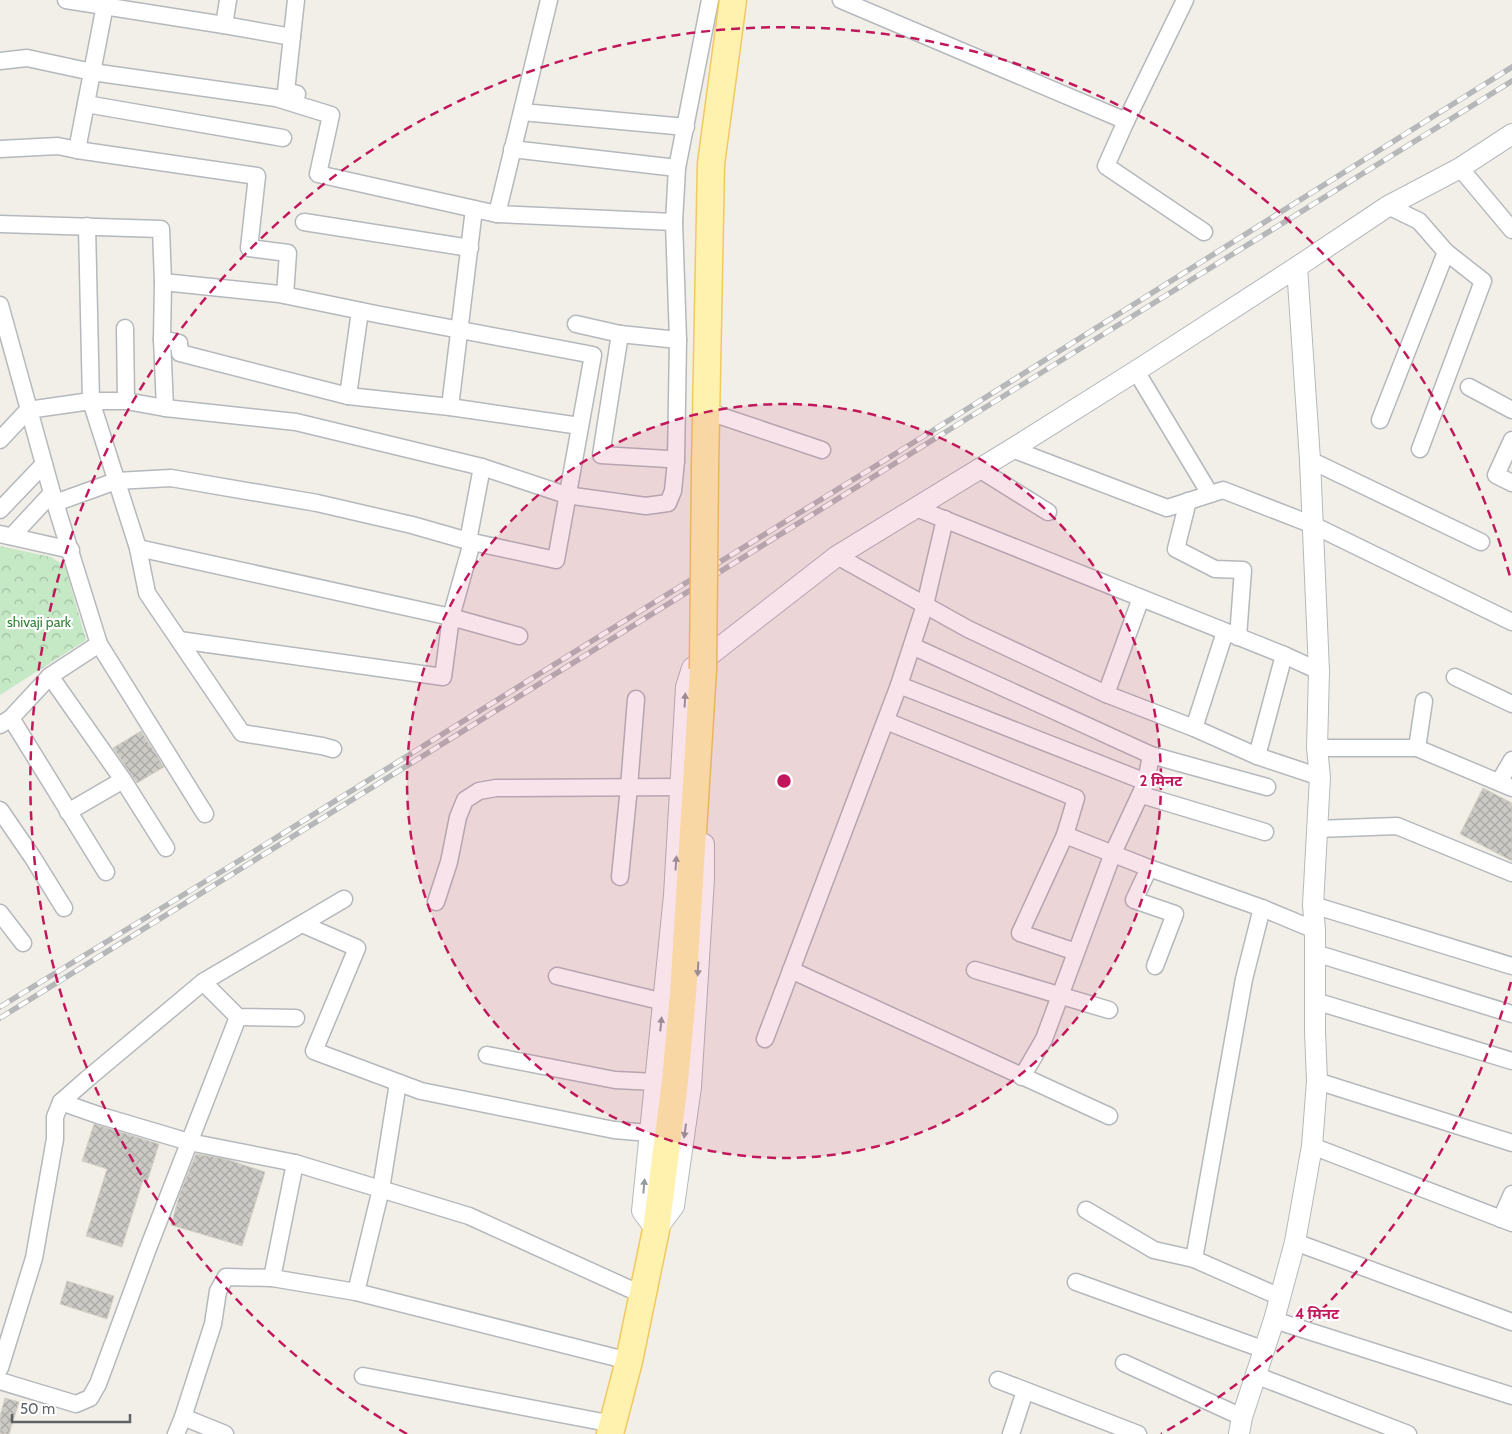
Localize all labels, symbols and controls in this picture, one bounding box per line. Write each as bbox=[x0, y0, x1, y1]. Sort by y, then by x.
park label: shivaji park bbox=[7, 613, 72, 631]
one-way arrow bbox=[681, 692, 689, 708]
centre of rings bbox=[775, 772, 793, 790]
text: 2 मिनट bbox=[1140, 772, 1183, 790]
one-way arrow bbox=[673, 854, 681, 870]
one-way arrow bbox=[694, 962, 702, 978]
one-way arrow bbox=[658, 1016, 666, 1032]
one-way arrow bbox=[681, 1123, 689, 1139]
one-way arrow bbox=[641, 1178, 649, 1194]
text: 4 मिनट bbox=[1295, 1305, 1340, 1323]
scale bar bbox=[12, 1392, 130, 1424]
text: 50 m bbox=[20, 1400, 55, 1418]

